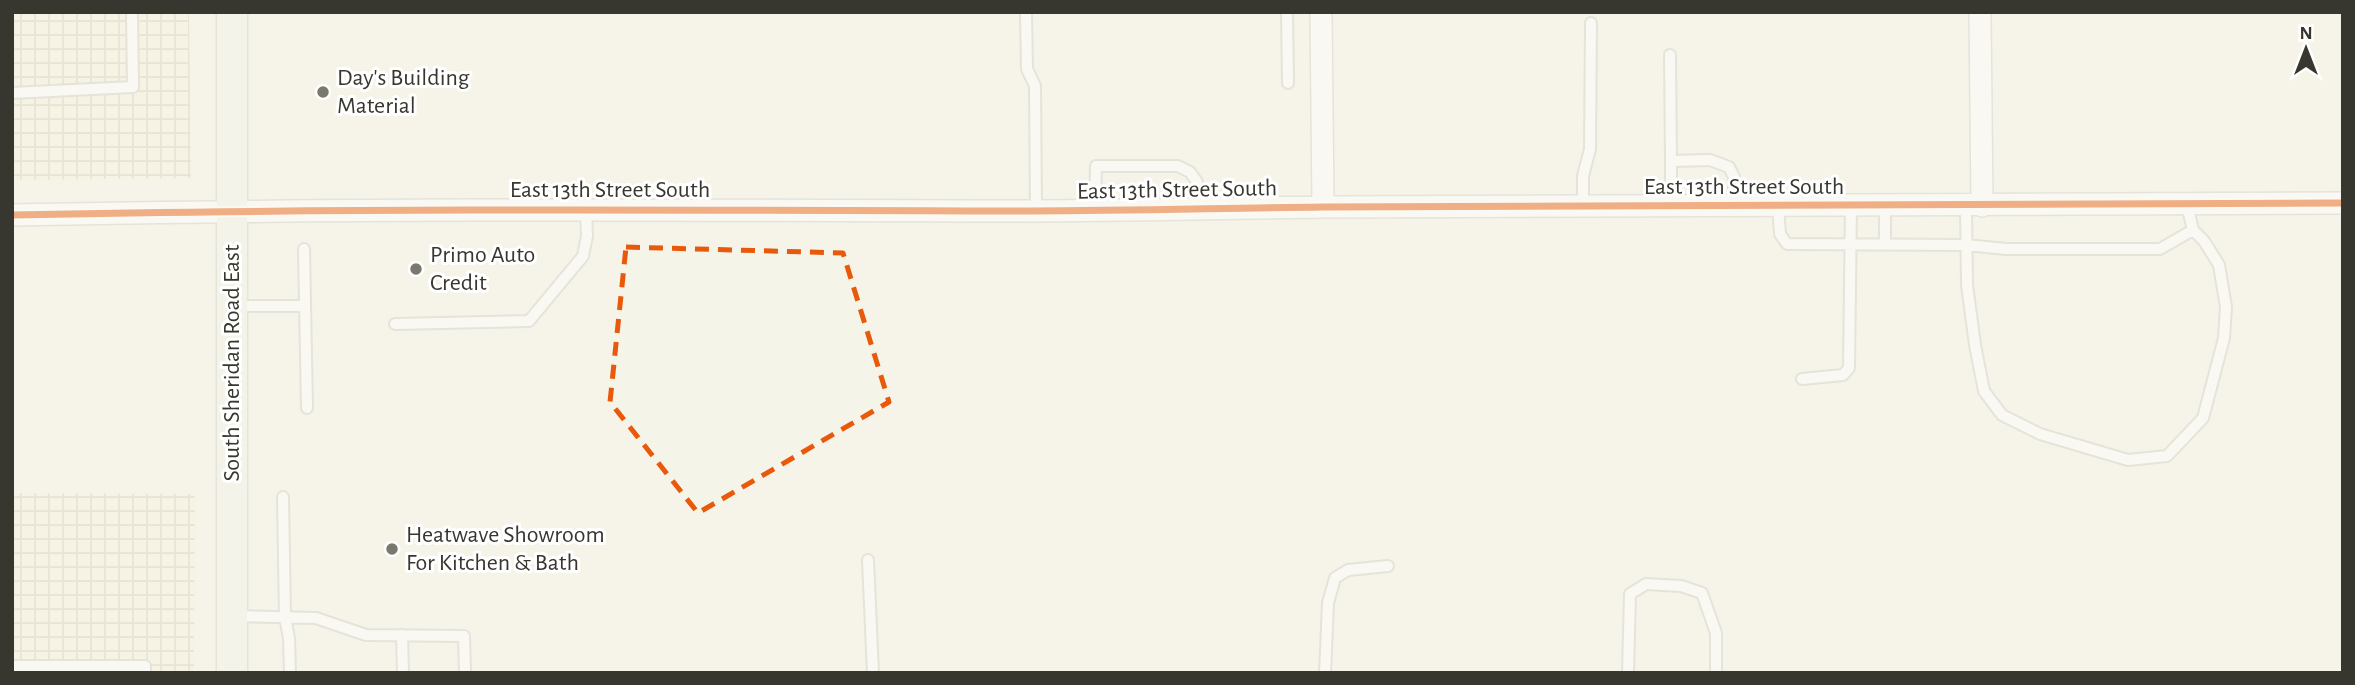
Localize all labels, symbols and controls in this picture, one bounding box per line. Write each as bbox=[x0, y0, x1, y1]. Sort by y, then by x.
north arrow bbox=[2271, 14, 2341, 84]
text: N bbox=[2299, 24, 2313, 43]
place label: Day's Building Material bbox=[337, 66, 470, 118]
marker: Day's Building Material bbox=[315, 84, 331, 100]
street label: East 13th Street South bbox=[1644, 175, 1844, 199]
street label: East 13th Street South bbox=[1077, 176, 1277, 204]
street label: East 13th Street South bbox=[510, 178, 710, 202]
place label: Primo Auto Credit bbox=[430, 243, 535, 295]
street label: South Sheridan Road East bbox=[220, 244, 244, 482]
marker: Primo Auto Credit bbox=[408, 261, 424, 277]
place label: Heatwave Showroom For Kitchen & Bath bbox=[406, 523, 605, 575]
marker: Heatwave Showroom For Kitchen & Bath bbox=[384, 541, 400, 557]

